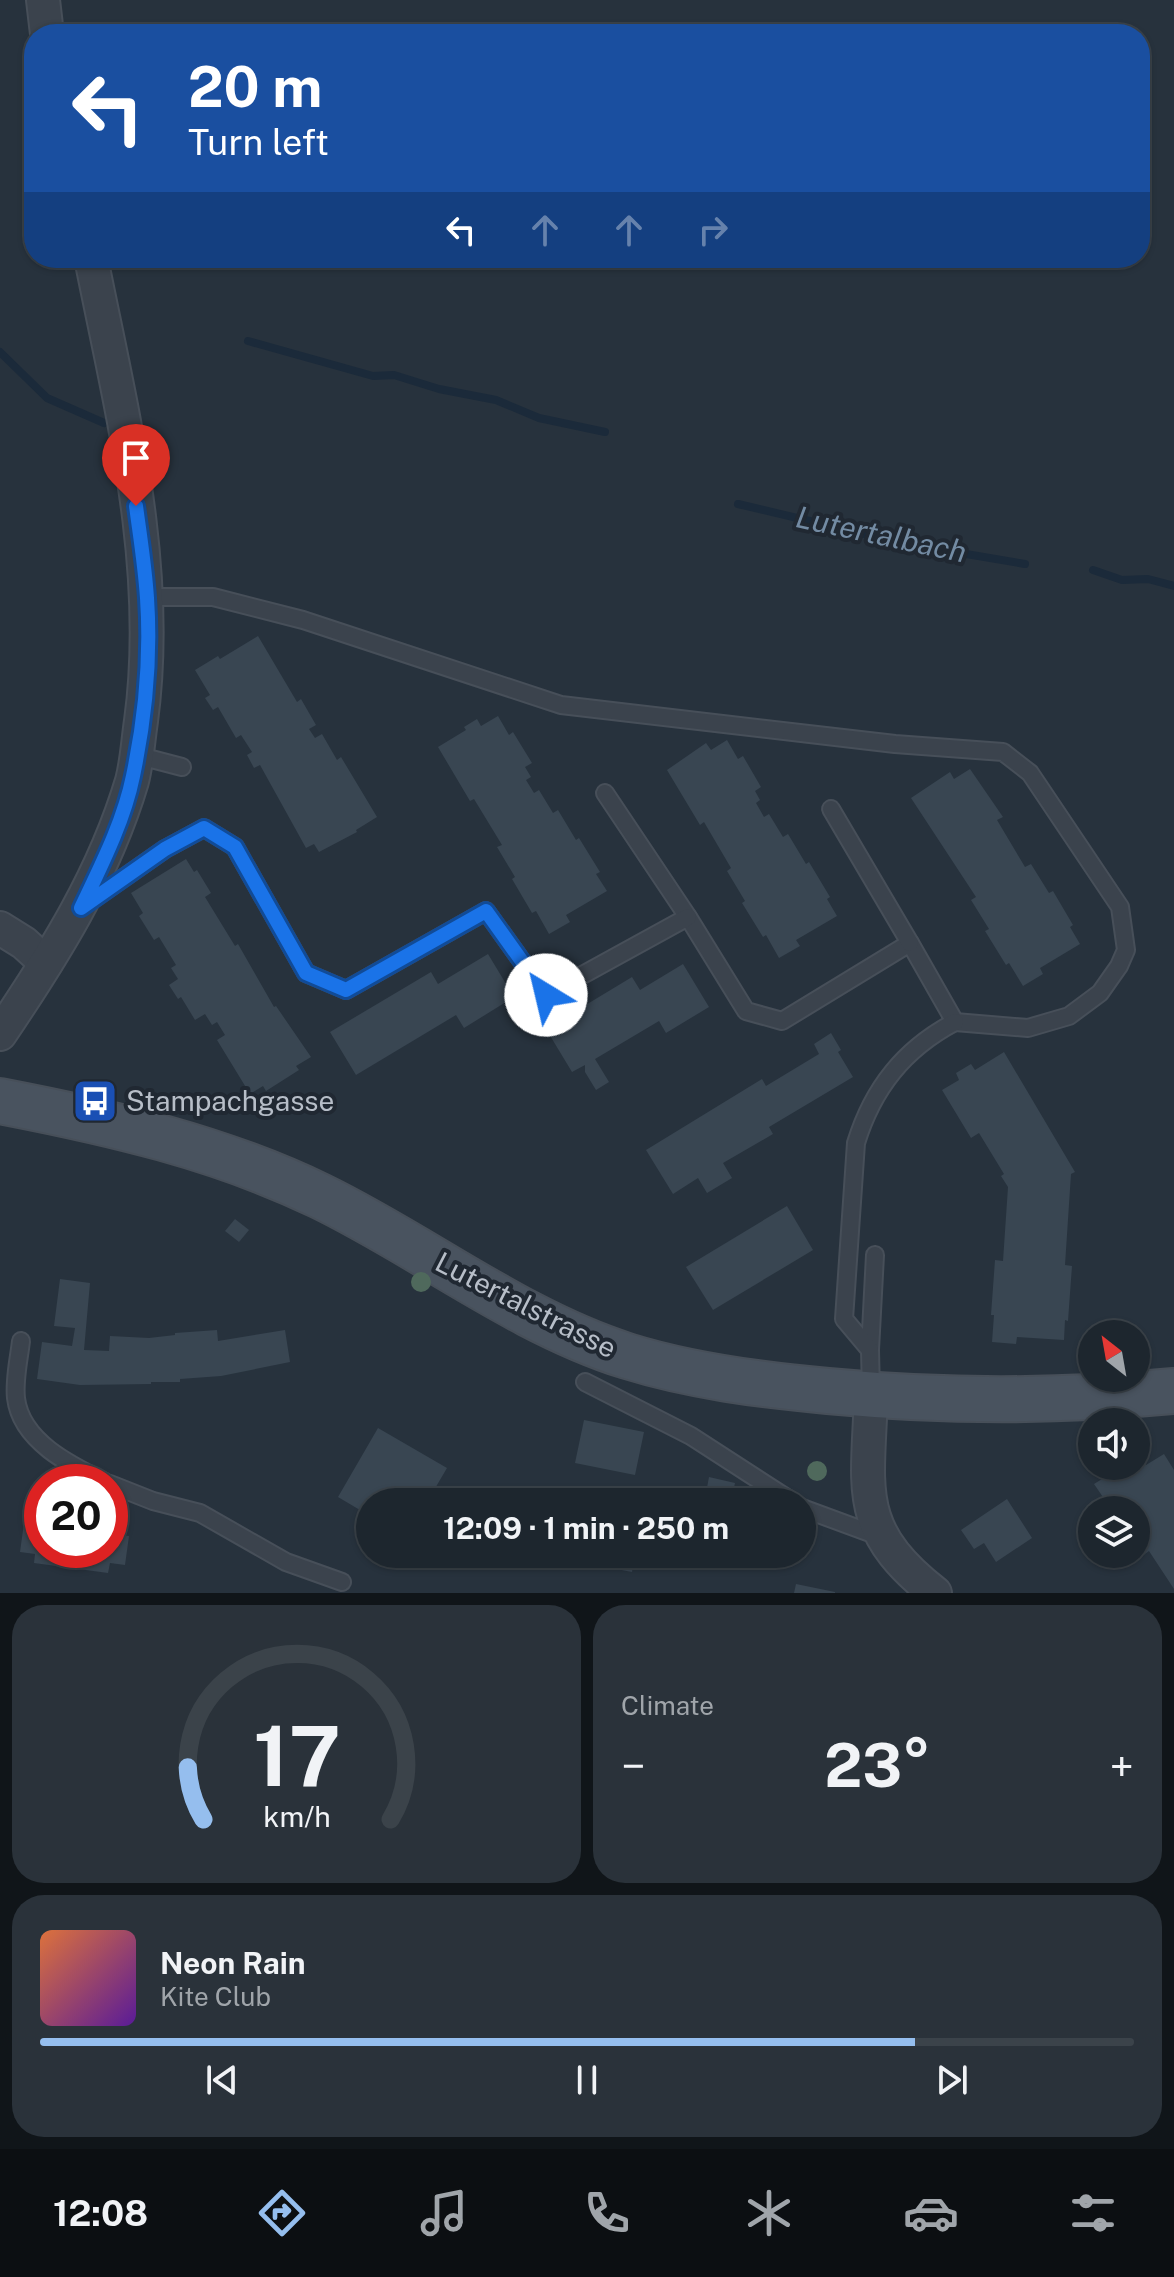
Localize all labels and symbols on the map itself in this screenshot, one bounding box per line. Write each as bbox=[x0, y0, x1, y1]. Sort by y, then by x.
pin bbox=[102, 424, 170, 506]
water label: Lutertalbach bbox=[793, 498, 970, 570]
position arrow bbox=[504, 953, 588, 1037]
bus stop icon: Stampachgasse bbox=[71, 1077, 119, 1125]
place label: Stampachgasse bbox=[126, 1084, 334, 1117]
street label: Lutertalstrasse bbox=[430, 1245, 622, 1364]
north arrow bbox=[1078, 1320, 1150, 1392]
speed limit sign: 20 bbox=[24, 1464, 128, 1568]

